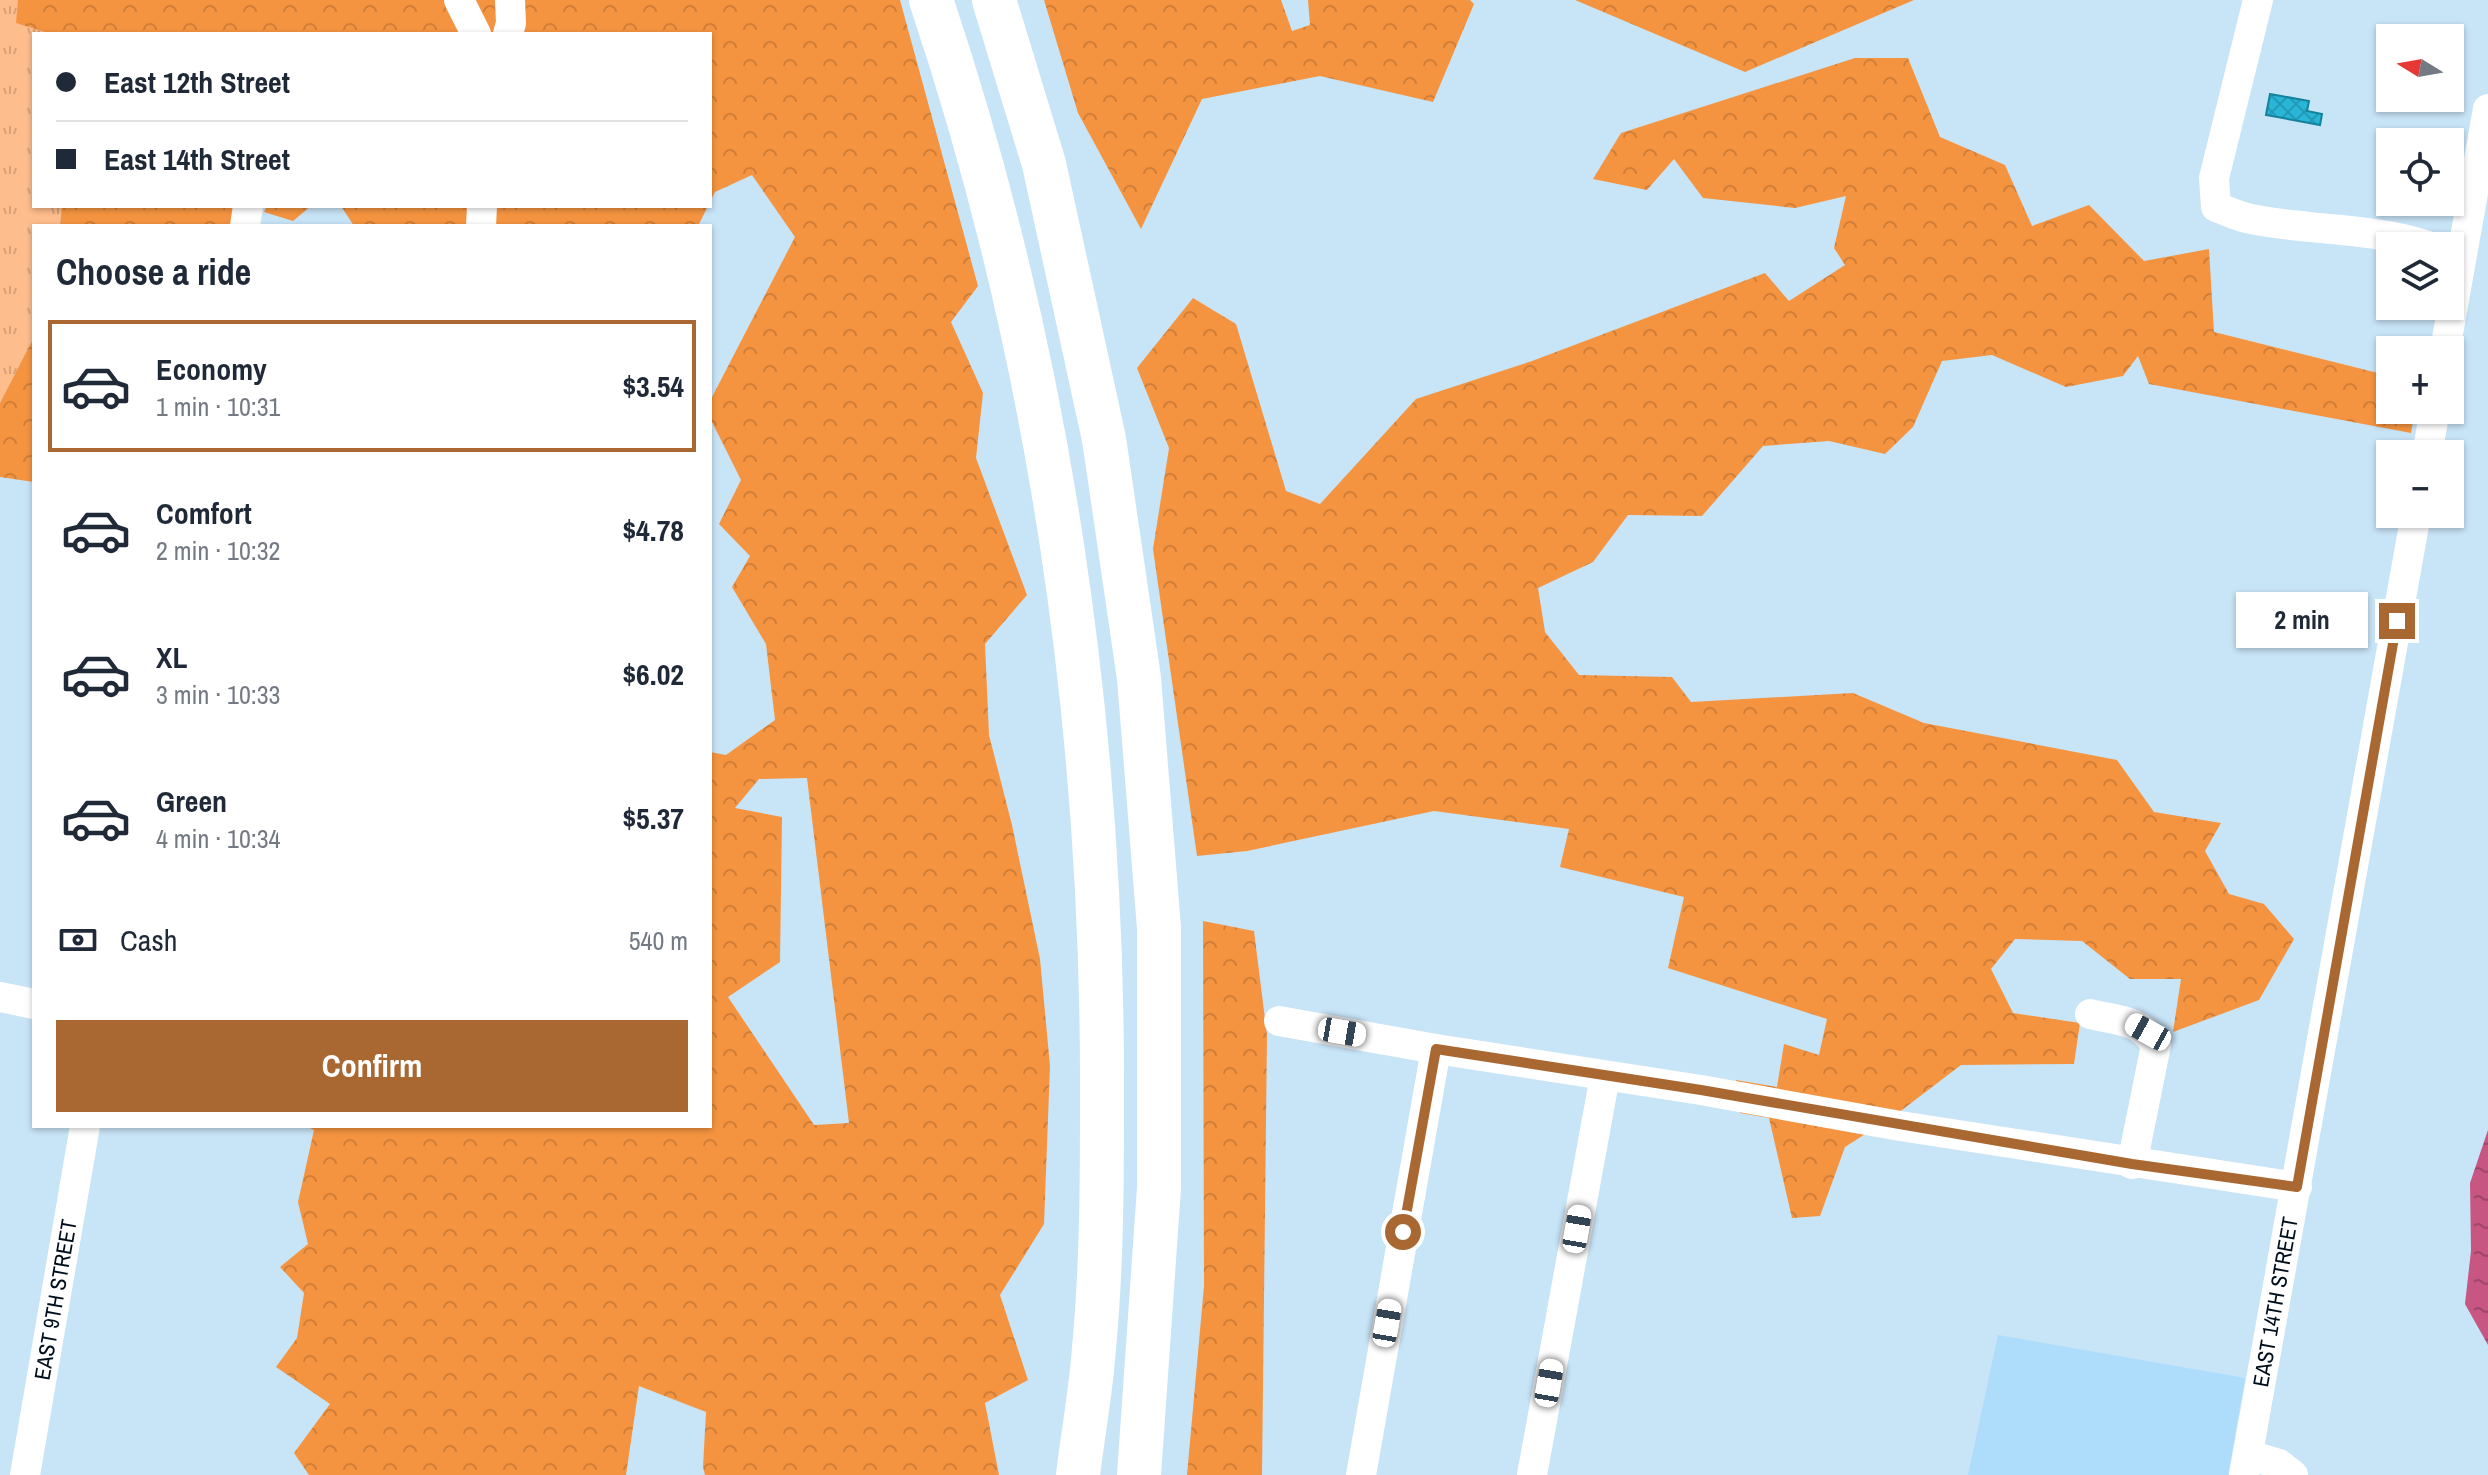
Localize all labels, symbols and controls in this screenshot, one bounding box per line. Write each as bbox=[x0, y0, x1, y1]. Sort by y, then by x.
north arrow bbox=[2376, 24, 2464, 112]
map controls bbox=[2376, 24, 2464, 528]
text: East 12th Street bbox=[104, 62, 290, 102]
button: locate bbox=[2376, 128, 2464, 216]
text: East 14th Street bbox=[104, 139, 290, 179]
button: layers bbox=[2376, 232, 2464, 320]
text: Choose a ride bbox=[56, 248, 251, 296]
button: + bbox=[2376, 336, 2464, 424]
text: Economy bbox=[156, 349, 267, 389]
icon: car bbox=[60, 350, 132, 422]
text: $3.54 bbox=[622, 366, 684, 406]
text: 1 min · 10:31 bbox=[156, 389, 280, 424]
button: − bbox=[2376, 440, 2464, 528]
text: Comfort bbox=[156, 493, 252, 533]
icon: car bbox=[60, 494, 132, 566]
text: $4.78 bbox=[622, 510, 684, 550]
text: 2 min · 10:32 bbox=[156, 533, 280, 568]
callout: 2 min bbox=[2237, 593, 2369, 649]
text: 2 min bbox=[2274, 602, 2330, 637]
route end bbox=[2379, 603, 2415, 639]
text: XL bbox=[156, 637, 187, 677]
icon: car bbox=[60, 638, 132, 710]
text: $6.02 bbox=[622, 654, 684, 694]
text: 3 min · 10:33 bbox=[156, 677, 280, 712]
text: Green bbox=[156, 781, 227, 821]
icon: car bbox=[60, 782, 132, 854]
text: $5.37 bbox=[622, 798, 684, 838]
text: 4 min · 10:34 bbox=[156, 821, 280, 856]
icon: cash bbox=[56, 918, 100, 962]
text: Cash bbox=[120, 920, 177, 960]
text: 540 m bbox=[629, 923, 688, 958]
car bbox=[2121, 1010, 2175, 1054]
car bbox=[1316, 1016, 1368, 1048]
button: Confirm bbox=[56, 1020, 688, 1112]
car bbox=[1561, 1203, 1593, 1255]
route start bbox=[1385, 1214, 1421, 1250]
street label: EAST 14TH STREET bbox=[2245, 1214, 2305, 1389]
street label: EAST 9TH STREET bbox=[27, 1217, 84, 1382]
car bbox=[1371, 1297, 1403, 1349]
car bbox=[1533, 1357, 1565, 1409]

